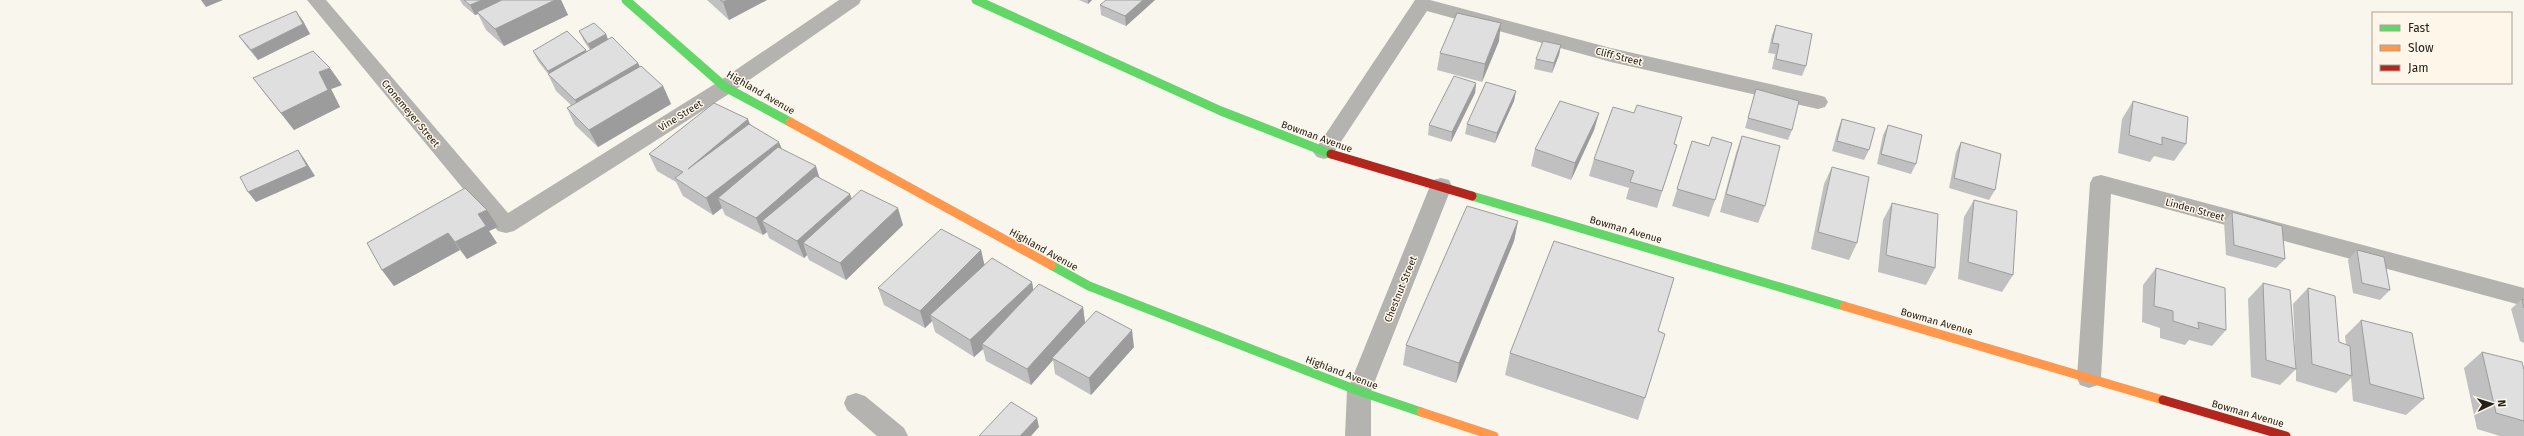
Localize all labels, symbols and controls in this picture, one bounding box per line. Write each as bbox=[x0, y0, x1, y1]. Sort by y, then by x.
legend bbox=[2372, 12, 2512, 84]
text: Fast bbox=[2408, 21, 2430, 35]
text: Slow bbox=[2408, 41, 2434, 55]
street label: Cliff Street bbox=[1594, 45, 1644, 69]
text: Jam bbox=[2408, 61, 2428, 75]
street label: Highland Avenue bbox=[724, 68, 797, 117]
street label: Cronemeyer Street bbox=[379, 78, 442, 150]
street label: Vine Street bbox=[656, 97, 705, 134]
street label: Bowman Avenue bbox=[1279, 119, 1354, 155]
street label: Linden Street bbox=[2164, 196, 2226, 224]
street label: Bowman Avenue bbox=[1588, 214, 1663, 246]
street label: Highland Avenue bbox=[1007, 226, 1080, 274]
street label: Chestnut Street bbox=[1382, 254, 1420, 324]
street label: Bowman Avenue bbox=[1899, 306, 1974, 338]
street label: Highland Avenue bbox=[1304, 354, 1380, 392]
north arrow bbox=[2472, 384, 2512, 424]
street label: Bowman Avenue bbox=[2210, 398, 2285, 430]
text: N bbox=[2495, 399, 2508, 407]

